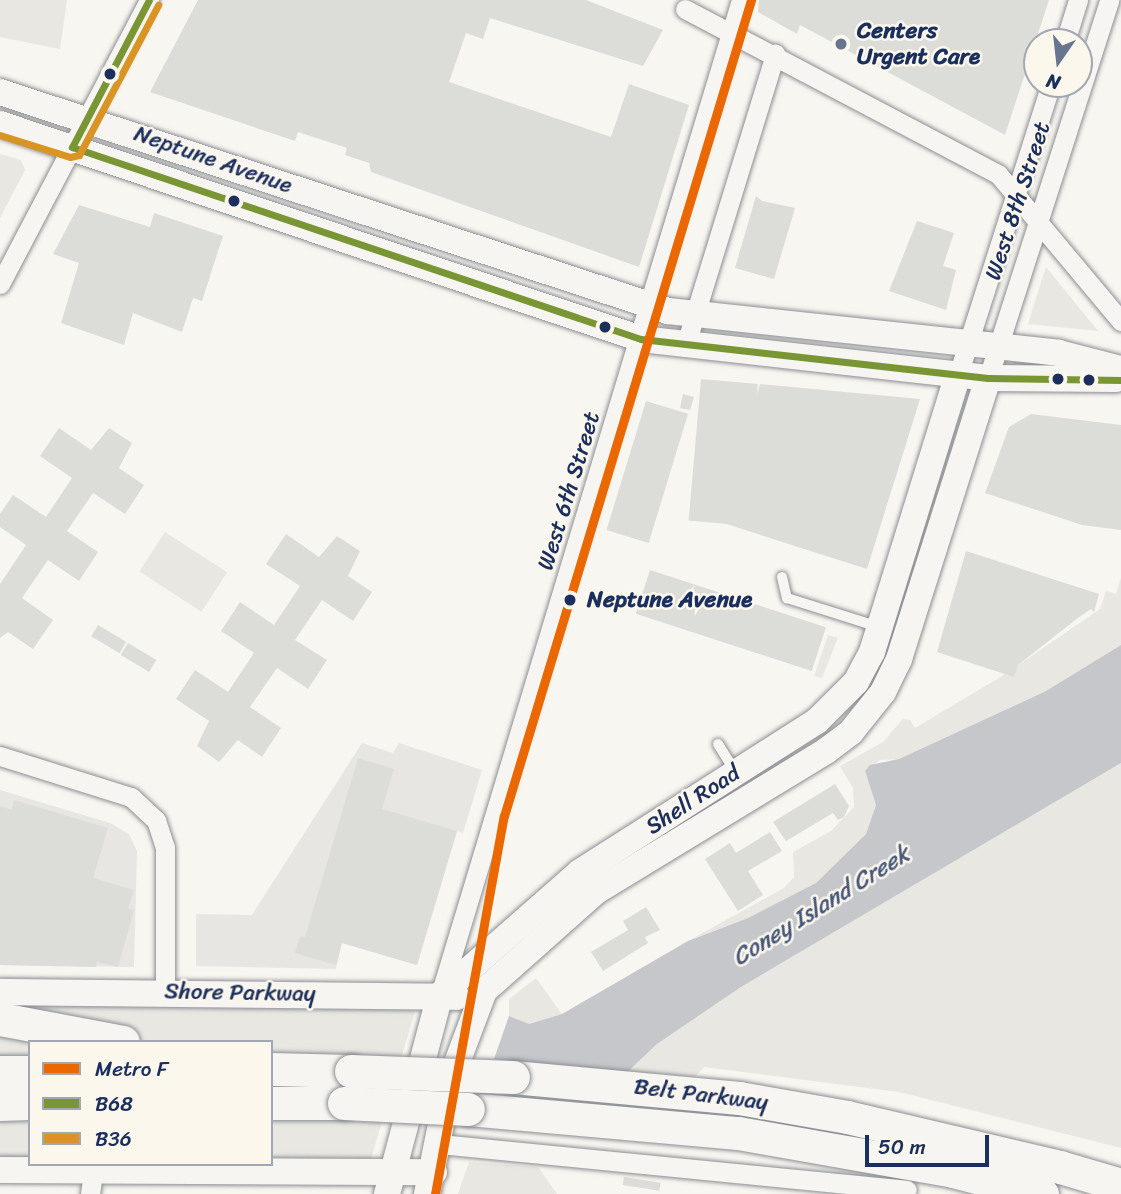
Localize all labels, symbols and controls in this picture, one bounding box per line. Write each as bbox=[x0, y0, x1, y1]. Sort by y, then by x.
place label: Centers Urgent Care bbox=[857, 17, 981, 71]
north arrow bbox=[1023, 28, 1093, 98]
marker: Centers Urgent Care bbox=[831, 34, 851, 54]
text: N bbox=[1043, 64, 1064, 100]
unlabelled marker bbox=[103, 67, 117, 81]
street label: West 8th Street bbox=[979, 118, 1057, 284]
street label: Neptune Avenue bbox=[130, 120, 296, 200]
unlabelled marker bbox=[227, 194, 241, 208]
unlabelled marker bbox=[598, 320, 612, 334]
unlabelled marker bbox=[1051, 372, 1065, 386]
unlabelled marker bbox=[1082, 373, 1096, 387]
street label: West 6th Street bbox=[532, 408, 606, 574]
place label: Neptune Avenue bbox=[587, 586, 752, 614]
marker: Neptune Avenue bbox=[559, 589, 581, 611]
street label: Shell Road bbox=[641, 759, 745, 841]
water label: Coney Island Creek bbox=[727, 840, 915, 972]
street label: Shore Parkway bbox=[164, 978, 316, 1008]
legend bbox=[28, 1040, 273, 1166]
text: Metro F bbox=[95, 1050, 168, 1088]
street label: Belt Parkway bbox=[632, 1073, 770, 1117]
text: B68 bbox=[95, 1085, 133, 1123]
text: B36 bbox=[95, 1120, 132, 1158]
scale bar bbox=[869, 1120, 993, 1164]
text: 50 m bbox=[878, 1128, 926, 1166]

